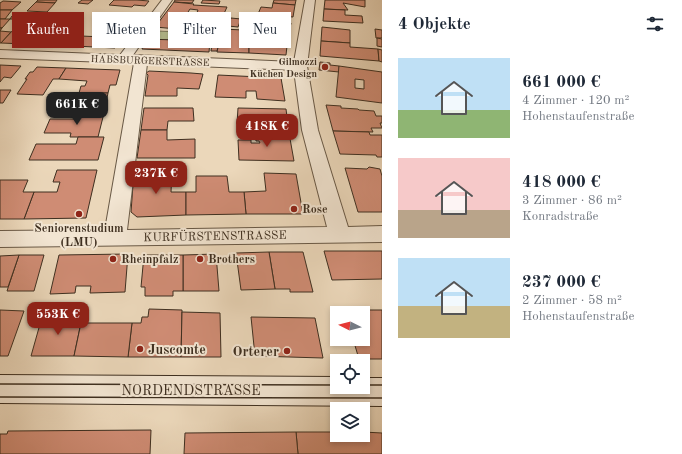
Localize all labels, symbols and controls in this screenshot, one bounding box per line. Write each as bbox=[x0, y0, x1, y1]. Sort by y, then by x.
chip: Kaufen bbox=[12, 12, 84, 48]
chip: Mieten bbox=[92, 12, 160, 48]
chip: Filter bbox=[168, 12, 231, 48]
chip: Neu bbox=[239, 12, 291, 48]
icon: filters bbox=[644, 13, 666, 35]
text: 4 Objekte bbox=[398, 16, 471, 33]
street label: HABSBURGERSTRASSE bbox=[90, 54, 210, 68]
place label: Gilmozzi Küchen Design bbox=[250, 57, 317, 79]
marker: Gilmozzi Küchen Design bbox=[320, 62, 330, 72]
icon: home bbox=[430, 74, 478, 122]
text: 661 000 € bbox=[522, 74, 601, 91]
pin: 661K € bbox=[44, 92, 110, 126]
text: 4 Zimmer · 120 m² bbox=[522, 94, 630, 107]
text: 661K € bbox=[55, 98, 99, 111]
text: Hohenstaufenstraße bbox=[522, 110, 634, 123]
pin: 418K € bbox=[234, 114, 300, 148]
text: 418K € bbox=[245, 120, 289, 133]
pin: 237K € bbox=[123, 161, 189, 195]
text: 237K € bbox=[134, 167, 178, 180]
icon: home bbox=[430, 174, 478, 222]
text: 418 000 € bbox=[522, 174, 601, 191]
text: 3 Zimmer · 86 m² bbox=[522, 194, 622, 207]
marker: Rose bbox=[289, 204, 299, 214]
place label: Rose bbox=[302, 204, 328, 216]
marker: Seniorenstudium (LMU) bbox=[74, 209, 84, 219]
text: Konradstraße bbox=[522, 210, 599, 223]
place label: Seniorenstudium (LMU) bbox=[34, 223, 124, 249]
street label: KURFÜRSTENSTRASSE bbox=[143, 226, 287, 244]
marker: Rheinpfalz bbox=[108, 254, 118, 264]
place label: Rheinpfalz bbox=[121, 254, 178, 266]
marker: Brothers bbox=[195, 254, 205, 264]
place label: Brothers bbox=[208, 254, 255, 266]
icon: home bbox=[430, 274, 478, 322]
text: 237 000 € bbox=[522, 274, 601, 291]
text: 2 Zimmer · 58 m² bbox=[522, 294, 622, 307]
pin: 553K € bbox=[25, 302, 91, 336]
north arrow bbox=[330, 306, 370, 346]
map controls bbox=[330, 306, 370, 442]
text: 553K € bbox=[36, 308, 80, 321]
text: Hohenstaufenstraße bbox=[522, 310, 634, 323]
place label: Juscomte bbox=[148, 343, 206, 357]
marker: Juscomte bbox=[135, 344, 145, 354]
place label: Orterer bbox=[232, 345, 279, 359]
marker: Orterer bbox=[282, 346, 292, 356]
button: locate bbox=[330, 354, 370, 394]
street label: NORDENDSTRASSE bbox=[121, 384, 261, 398]
button: layers bbox=[330, 402, 370, 442]

